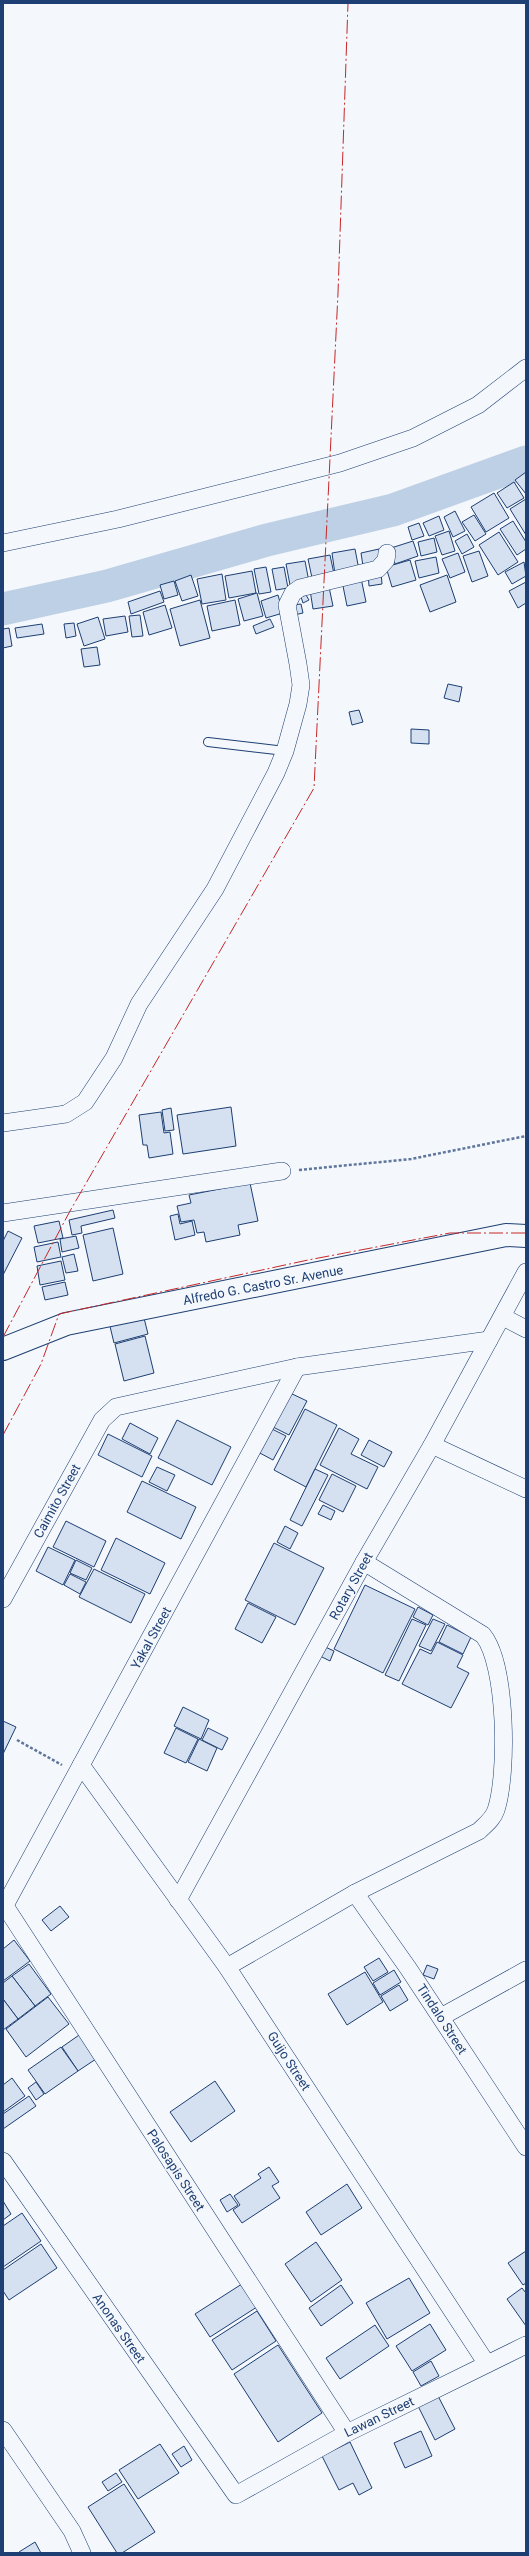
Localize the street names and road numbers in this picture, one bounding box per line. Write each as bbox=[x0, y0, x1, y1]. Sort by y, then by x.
street label: Alfredo G. Castro Sr. Avenue bbox=[182, 1262, 344, 1308]
street label: Caimito Street bbox=[30, 1461, 84, 1541]
street label: Rotary Street bbox=[326, 1550, 376, 1622]
street label: Yakal Street bbox=[128, 1604, 174, 1672]
street label: Tindalo Street bbox=[414, 1981, 470, 2057]
street label: Guijo Street bbox=[264, 2029, 314, 2093]
street label: Palosapis Street bbox=[144, 2126, 208, 2214]
street label: Anonas Street bbox=[89, 2290, 149, 2366]
street label: Lawan Street bbox=[342, 2394, 416, 2440]

